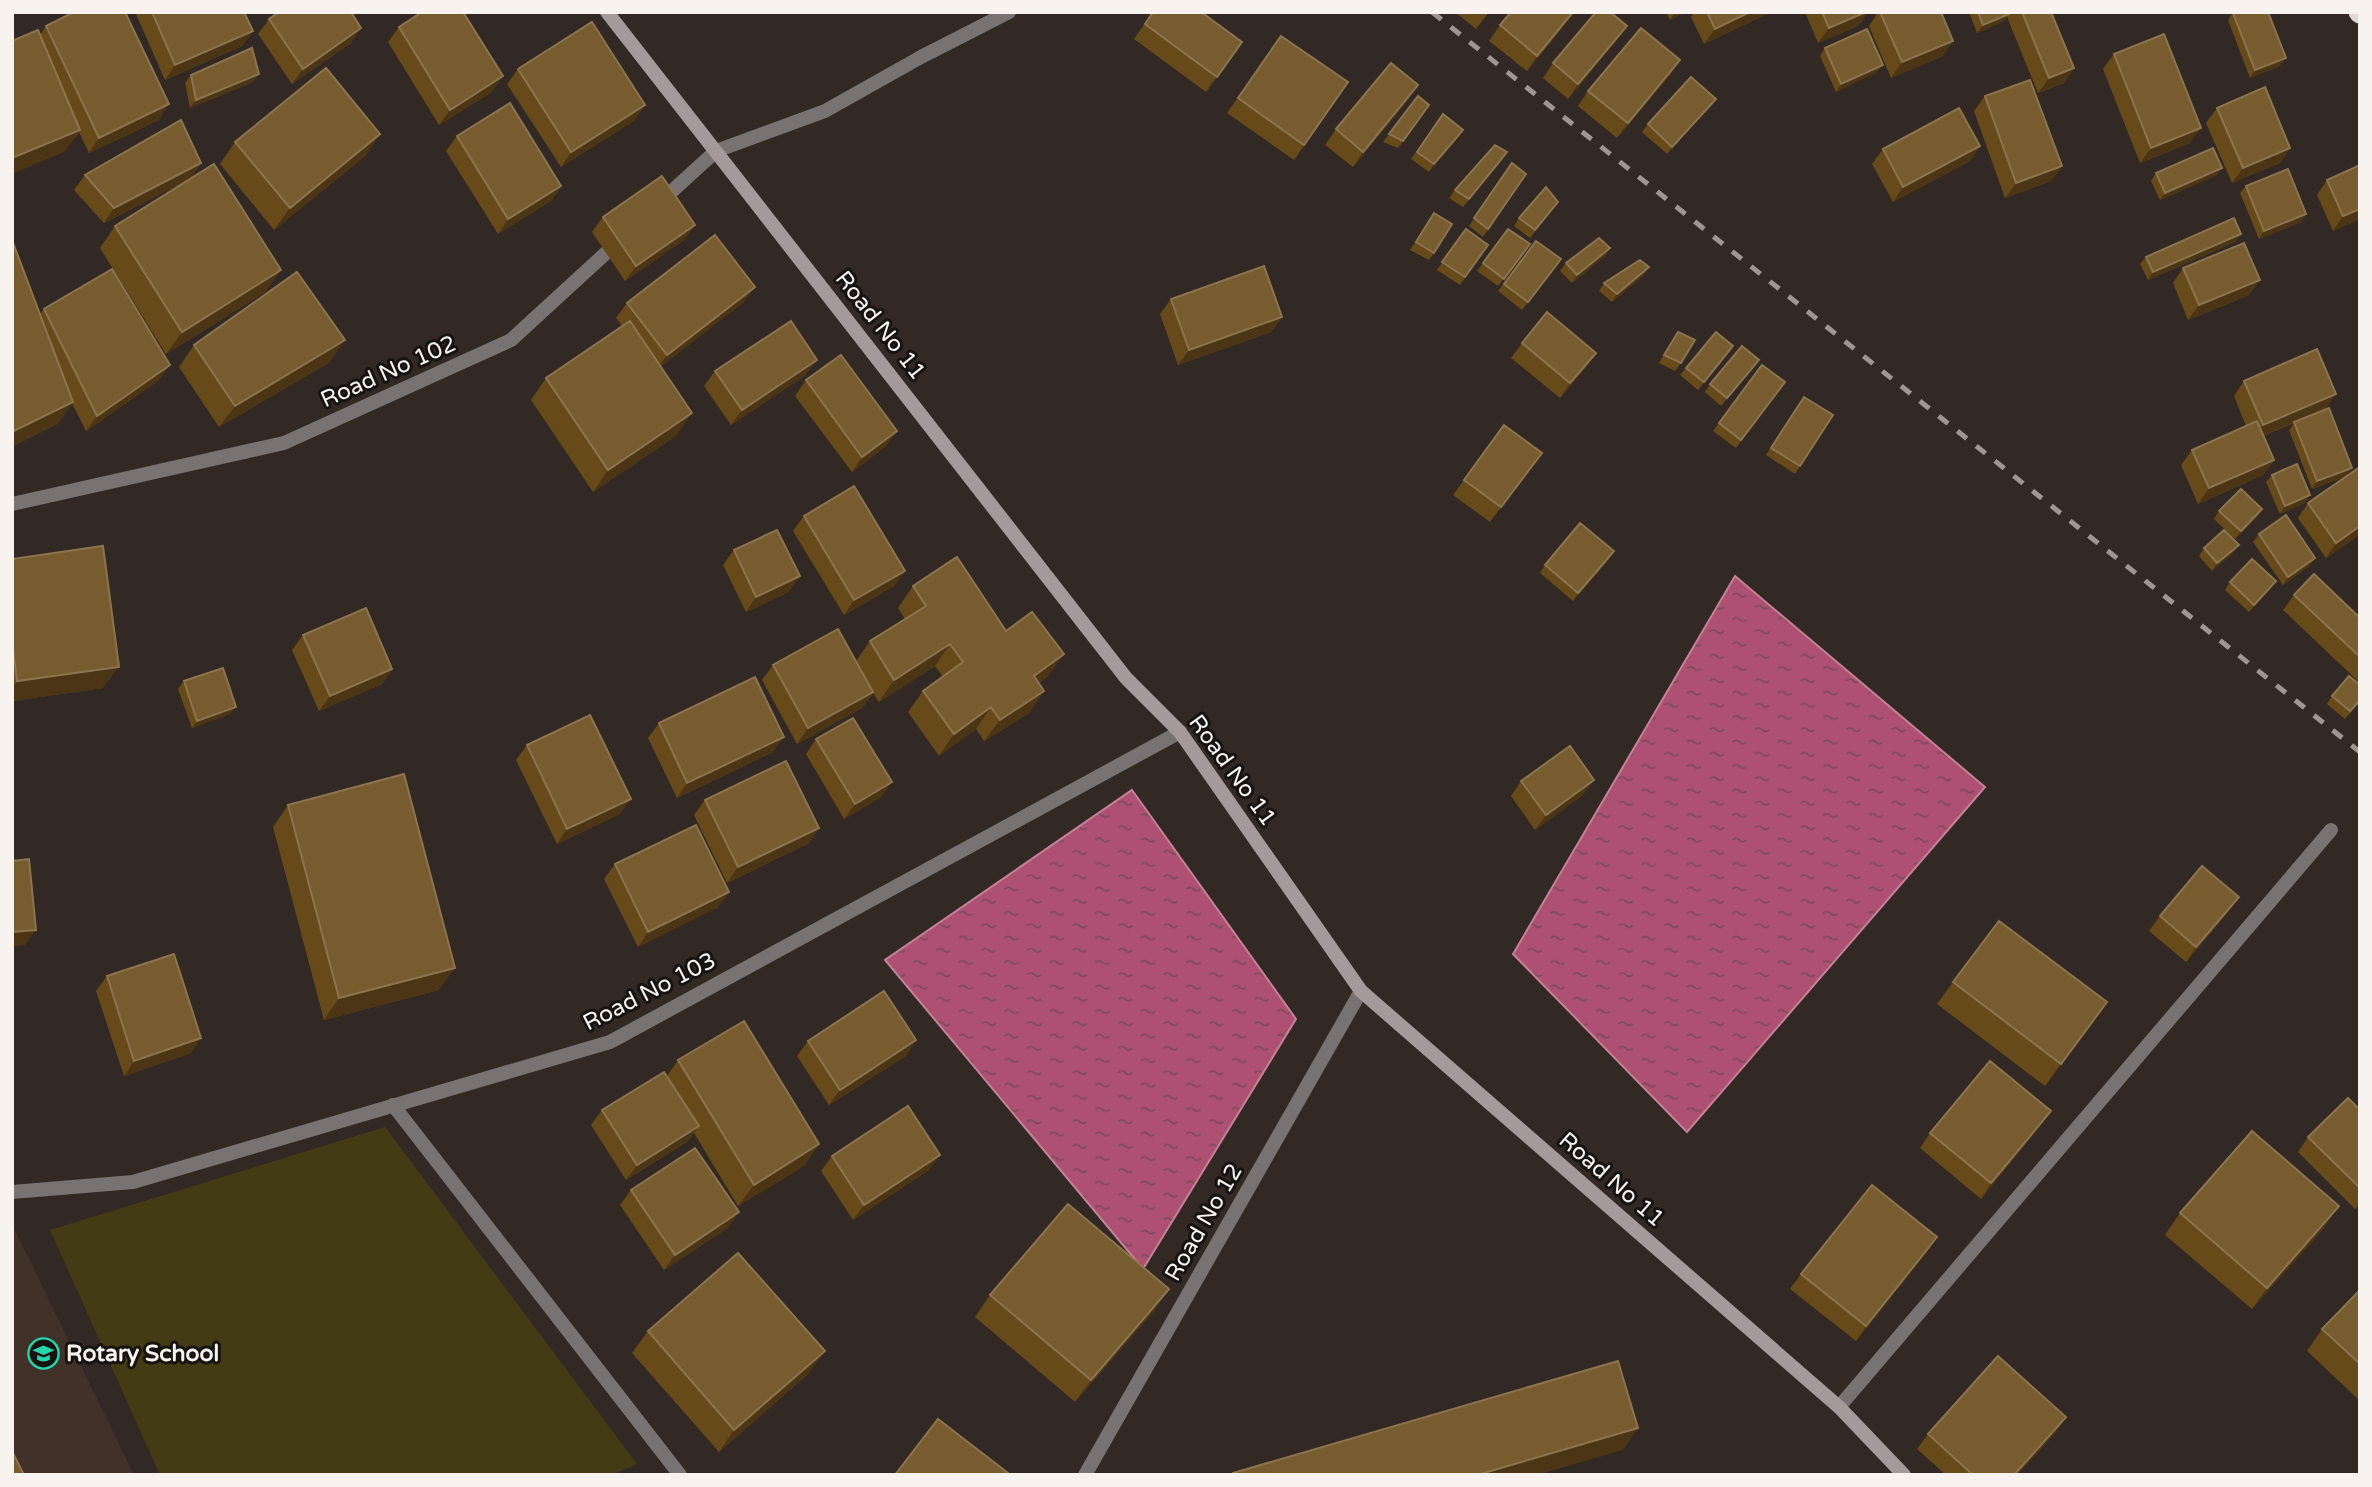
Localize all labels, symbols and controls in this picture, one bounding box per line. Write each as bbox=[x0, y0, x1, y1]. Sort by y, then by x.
street label: Road No 11 bbox=[829, 265, 932, 386]
street label: Road No 102 bbox=[316, 330, 460, 414]
street label: Road No 11 bbox=[1182, 709, 1282, 832]
street label: Road No 103 bbox=[578, 946, 721, 1037]
street label: Road No 11 bbox=[1553, 1126, 1670, 1233]
street label: Road No 12 bbox=[1159, 1159, 1249, 1286]
school or university icon: Rotary School bbox=[26, 1336, 60, 1370]
place label: Rotary School bbox=[66, 1340, 219, 1368]

